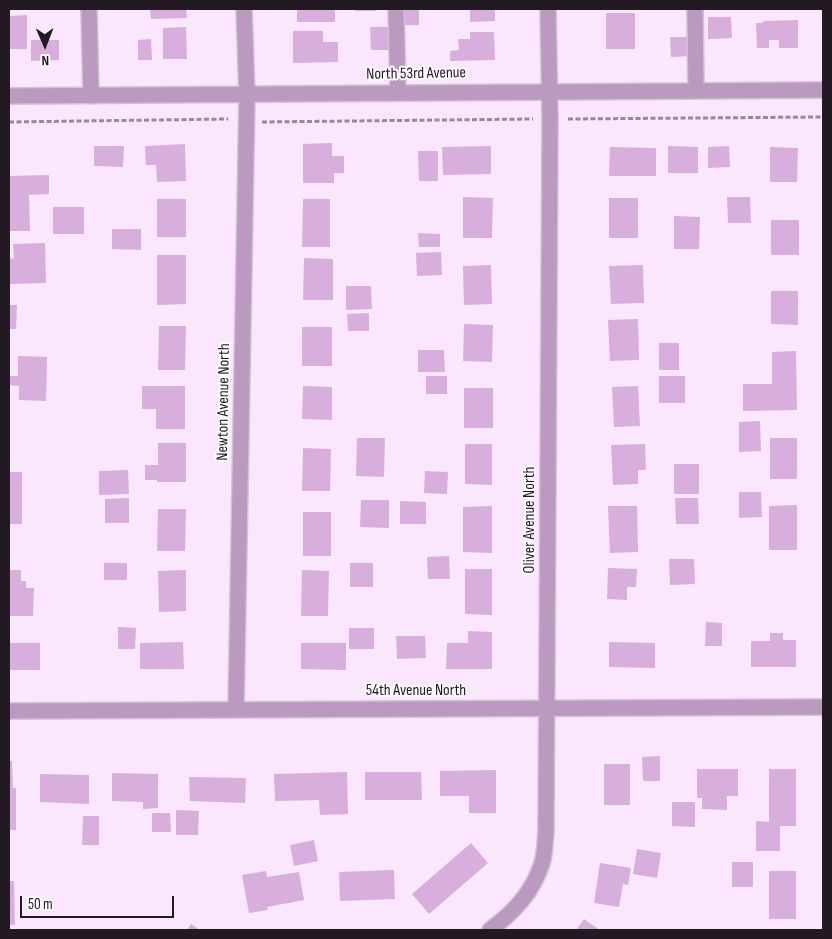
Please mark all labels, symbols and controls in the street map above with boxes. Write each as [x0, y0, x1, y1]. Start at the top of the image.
north arrow [20, 20, 70, 70]
text: N [41, 52, 49, 69]
street label: North 53rd Avenue [366, 64, 466, 84]
street label: Newton Avenue North [213, 343, 235, 461]
street label: Oliver Avenue North [520, 467, 540, 573]
street label: 54th Avenue North [366, 681, 466, 701]
scale bar [22, 886, 176, 918]
text: 50 m [28, 895, 53, 914]

